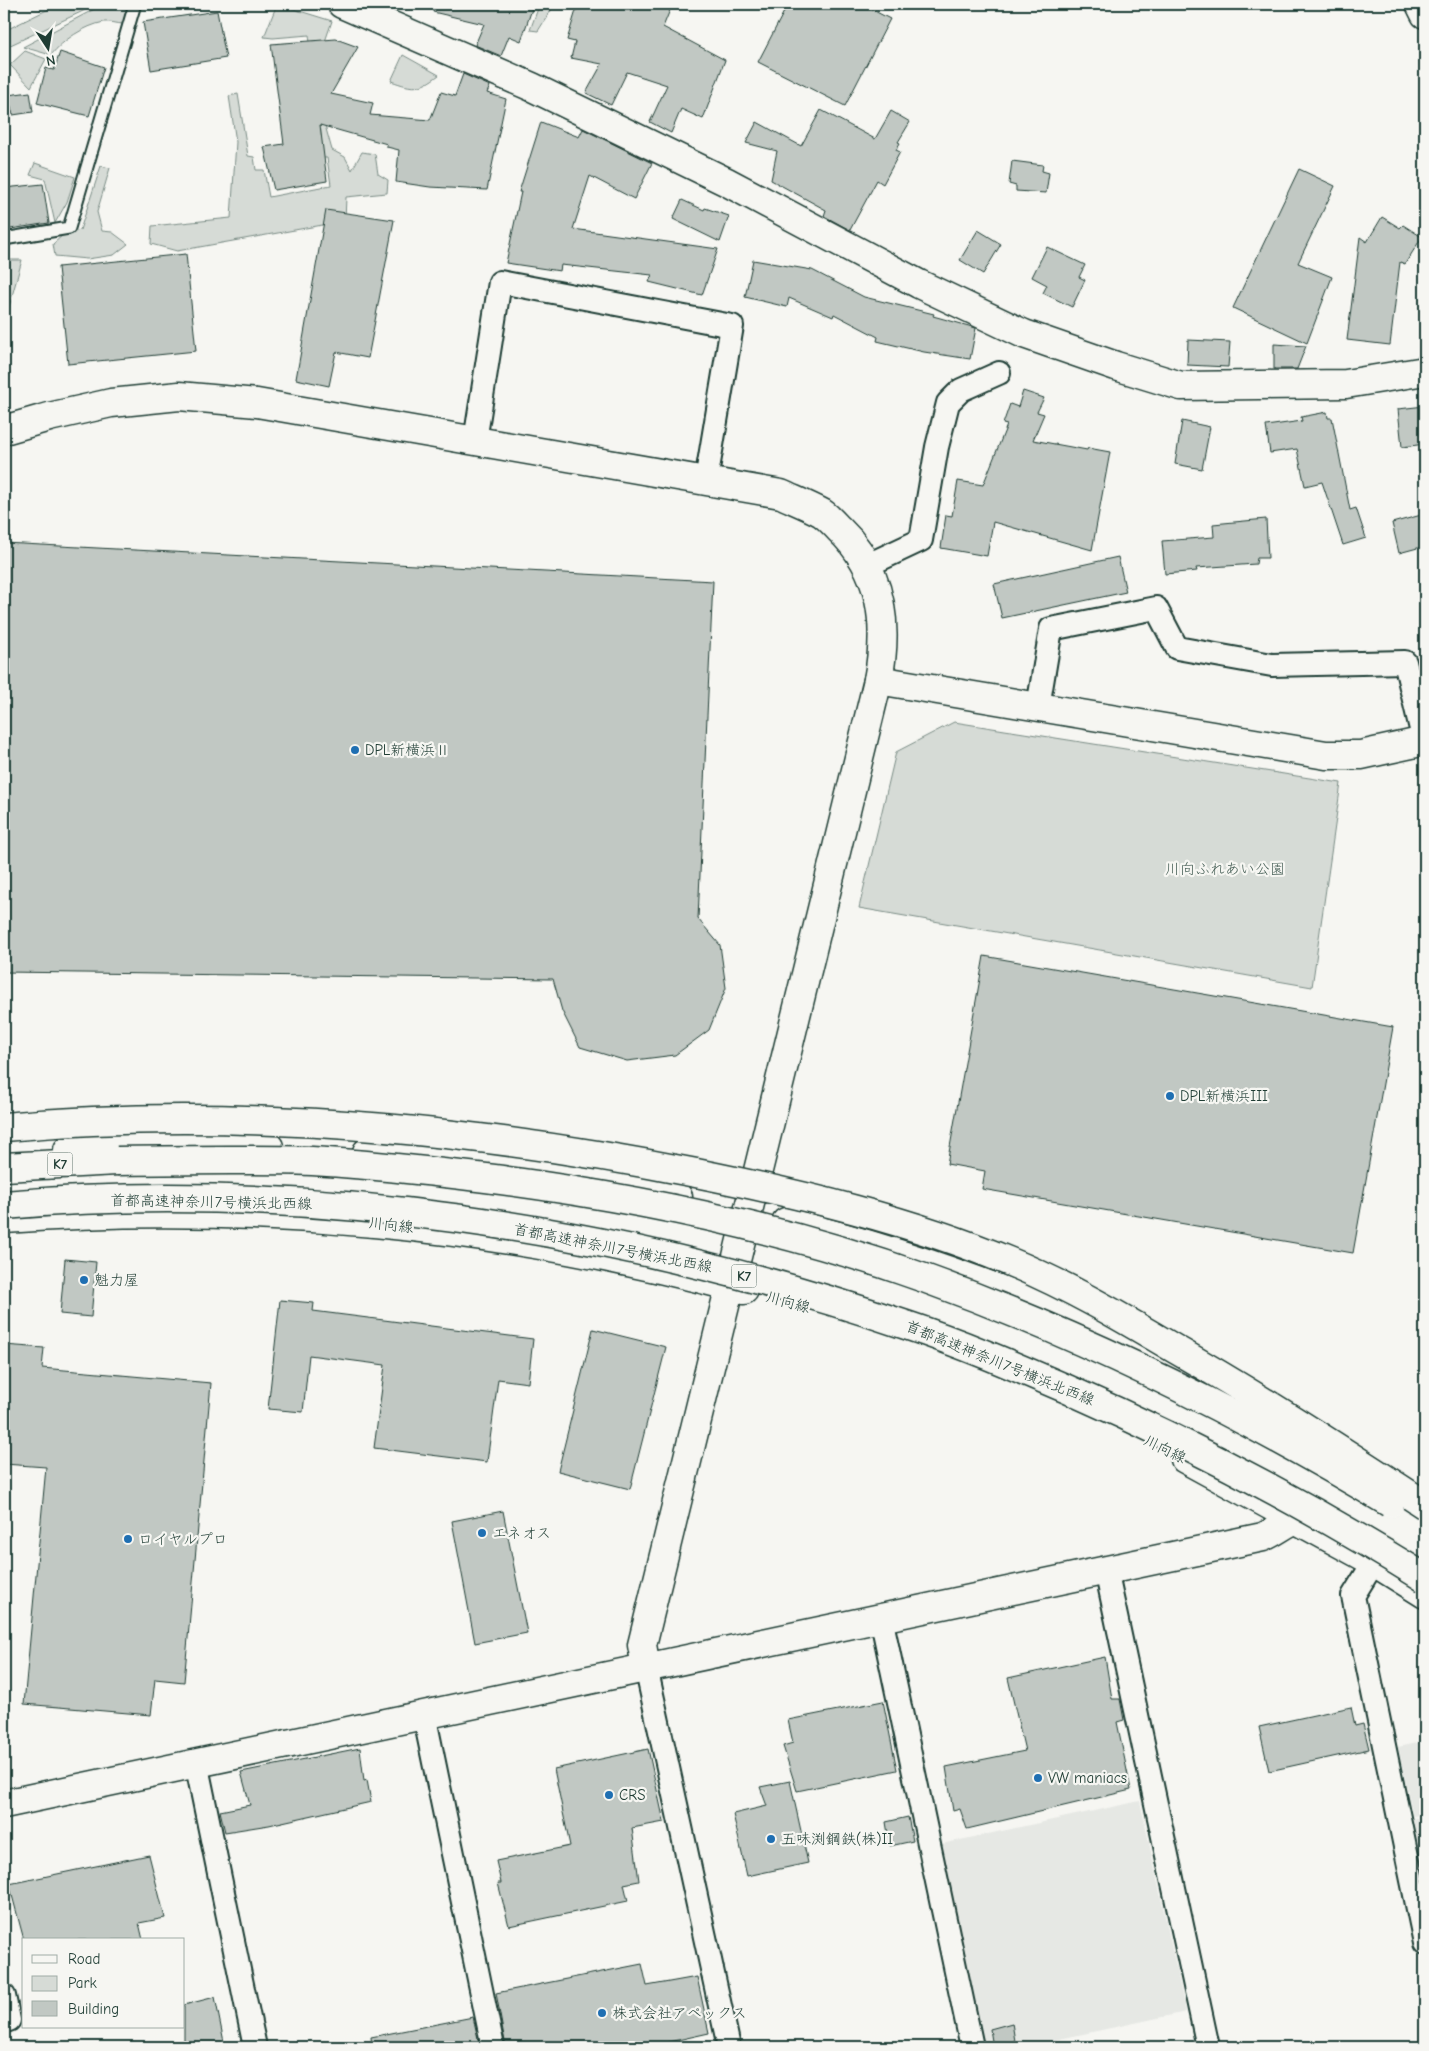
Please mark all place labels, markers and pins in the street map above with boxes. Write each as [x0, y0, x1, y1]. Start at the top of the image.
place label: DPL新横浜Ⅱ [365, 741, 450, 759]
marker: DPL新横浜Ⅱ [349, 744, 361, 756]
place label: DPL新横浜III [1180, 1087, 1268, 1105]
marker: DPL新横浜III [1164, 1090, 1176, 1102]
place label: 魁力屋 [94, 1271, 139, 1289]
marker: 魁力屋 [78, 1274, 90, 1286]
place label: エネオス [492, 1524, 551, 1542]
marker: エネオス [476, 1527, 488, 1539]
place label: ロイヤルプロ [138, 1530, 228, 1548]
marker: ロイヤルプロ [122, 1533, 134, 1545]
place label: VW maniacs [1048, 1769, 1127, 1787]
marker: VW maniacs [1032, 1772, 1044, 1784]
place label: CRS [619, 1786, 645, 1804]
marker: CRS [603, 1789, 615, 1801]
place label: 五味渕鋼鉄(株)II [781, 1830, 893, 1848]
marker: 五味渕鋼鉄(株)II [765, 1833, 777, 1845]
place label: 株式会社アペックス [612, 2004, 747, 2022]
marker: 株式会社アペックス [596, 2007, 608, 2019]

